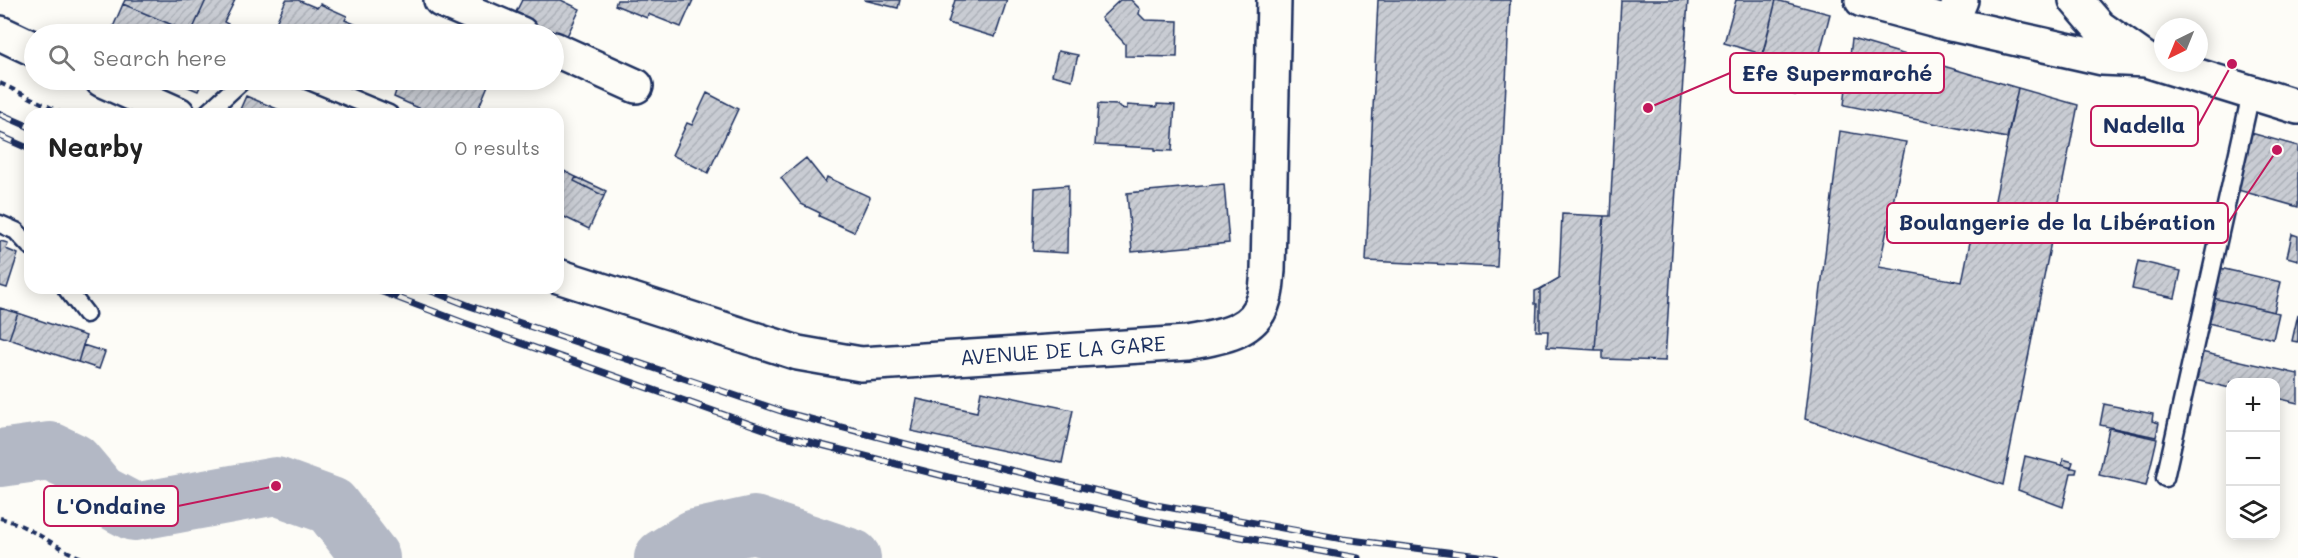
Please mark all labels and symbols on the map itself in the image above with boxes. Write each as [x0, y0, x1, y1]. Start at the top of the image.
north arrow [2154, 18, 2208, 72]
callout: Efe Supermarché [1730, 53, 1944, 93]
text: Efe Supermarché [1742, 58, 1932, 87]
callout: Nadella [2091, 106, 2198, 146]
text: Nadella [2103, 110, 2185, 139]
callout: Boulangerie de la Libération [1887, 203, 2228, 243]
text: Boulangerie de la Libération [1899, 207, 2215, 236]
street label: AVENUE DE LA GARE [959, 329, 1167, 370]
callout: L'Ondaine [44, 486, 178, 526]
text: L'Ondaine [56, 491, 166, 520]

